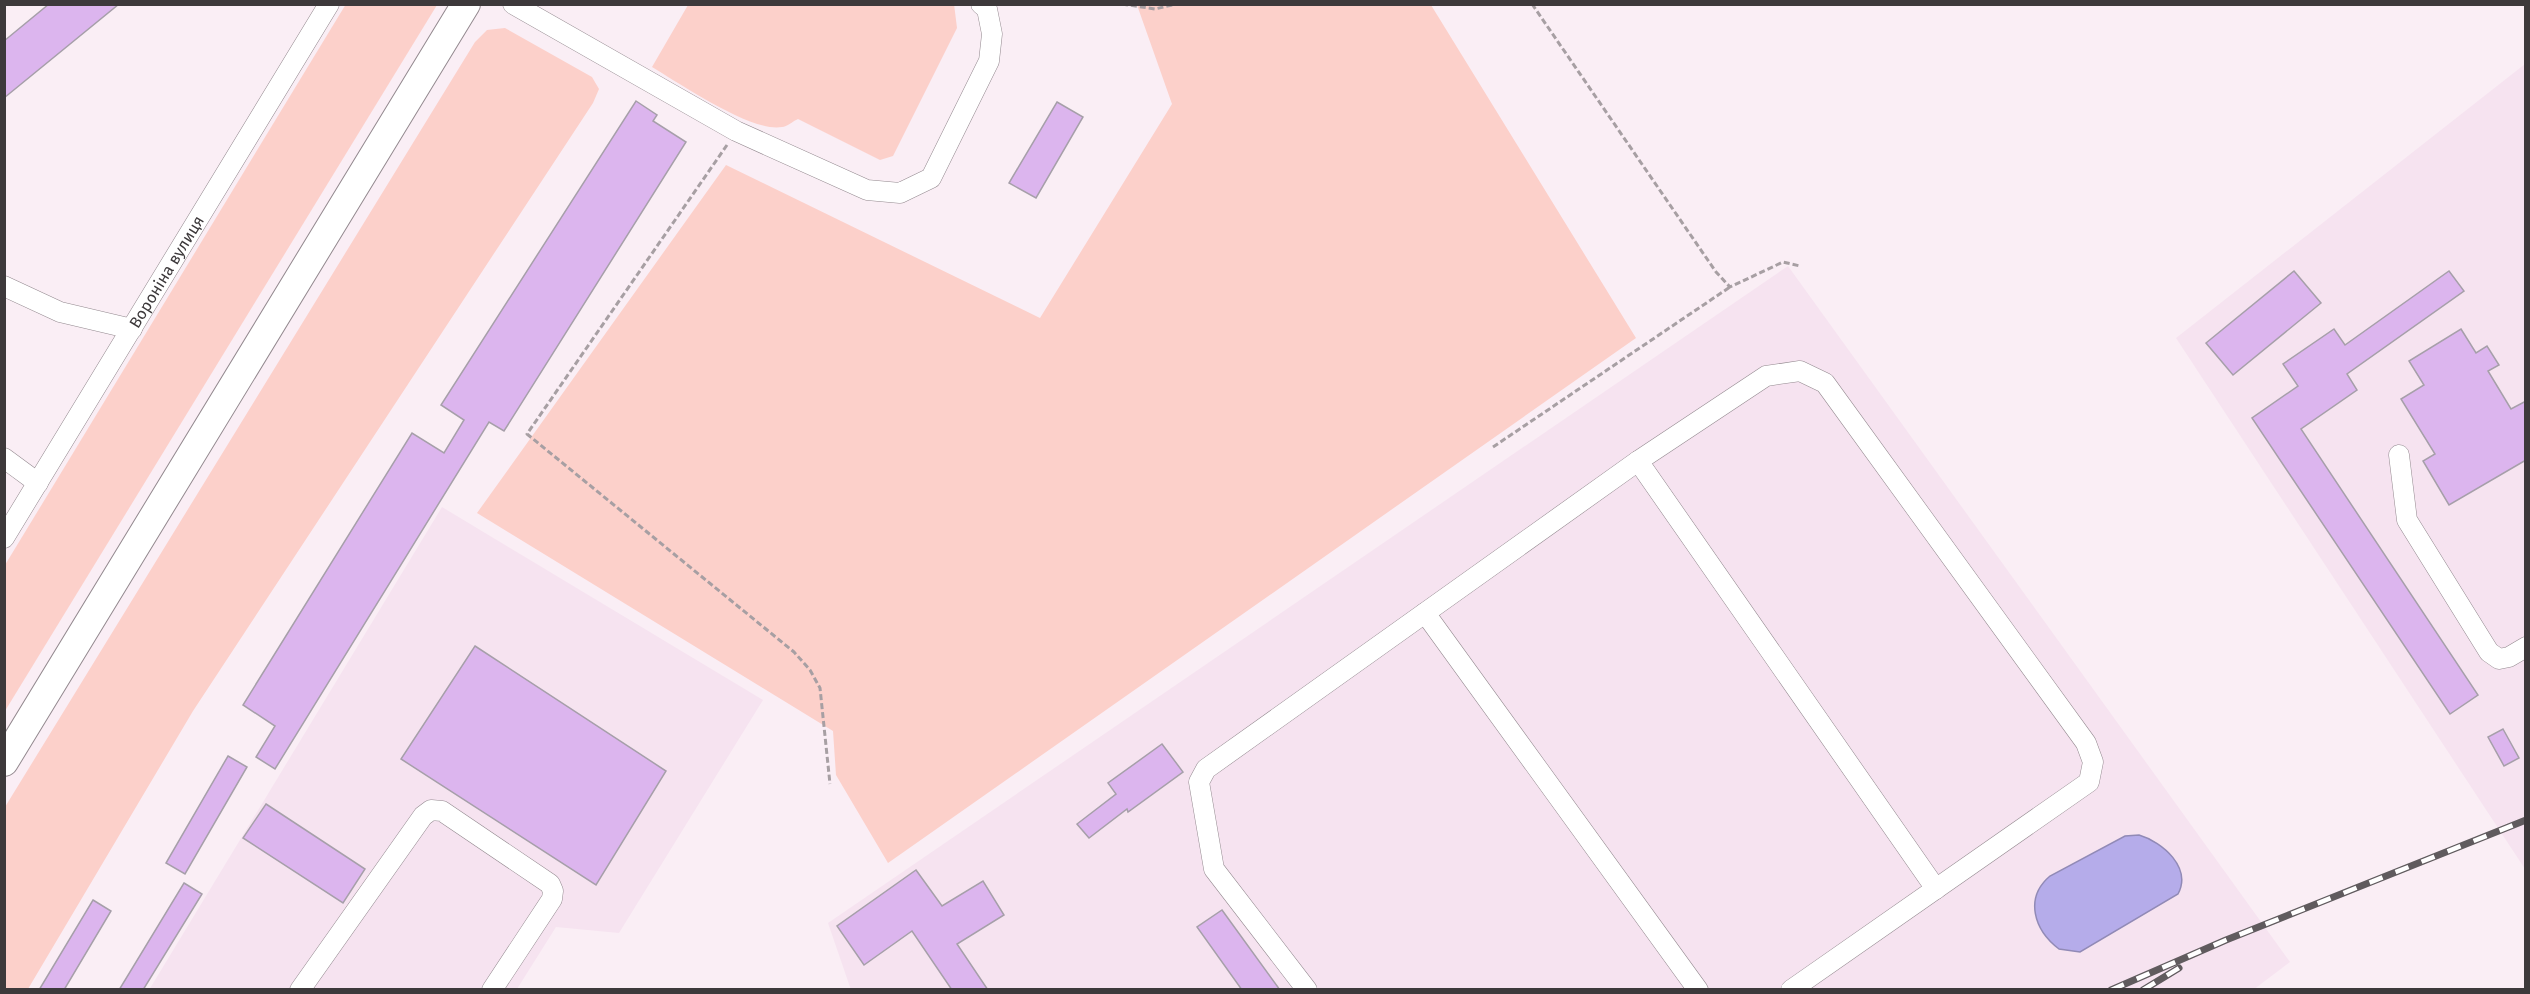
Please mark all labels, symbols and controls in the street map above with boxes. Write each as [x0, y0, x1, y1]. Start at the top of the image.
street label: Вороніна вулиця [125, 212, 208, 331]

